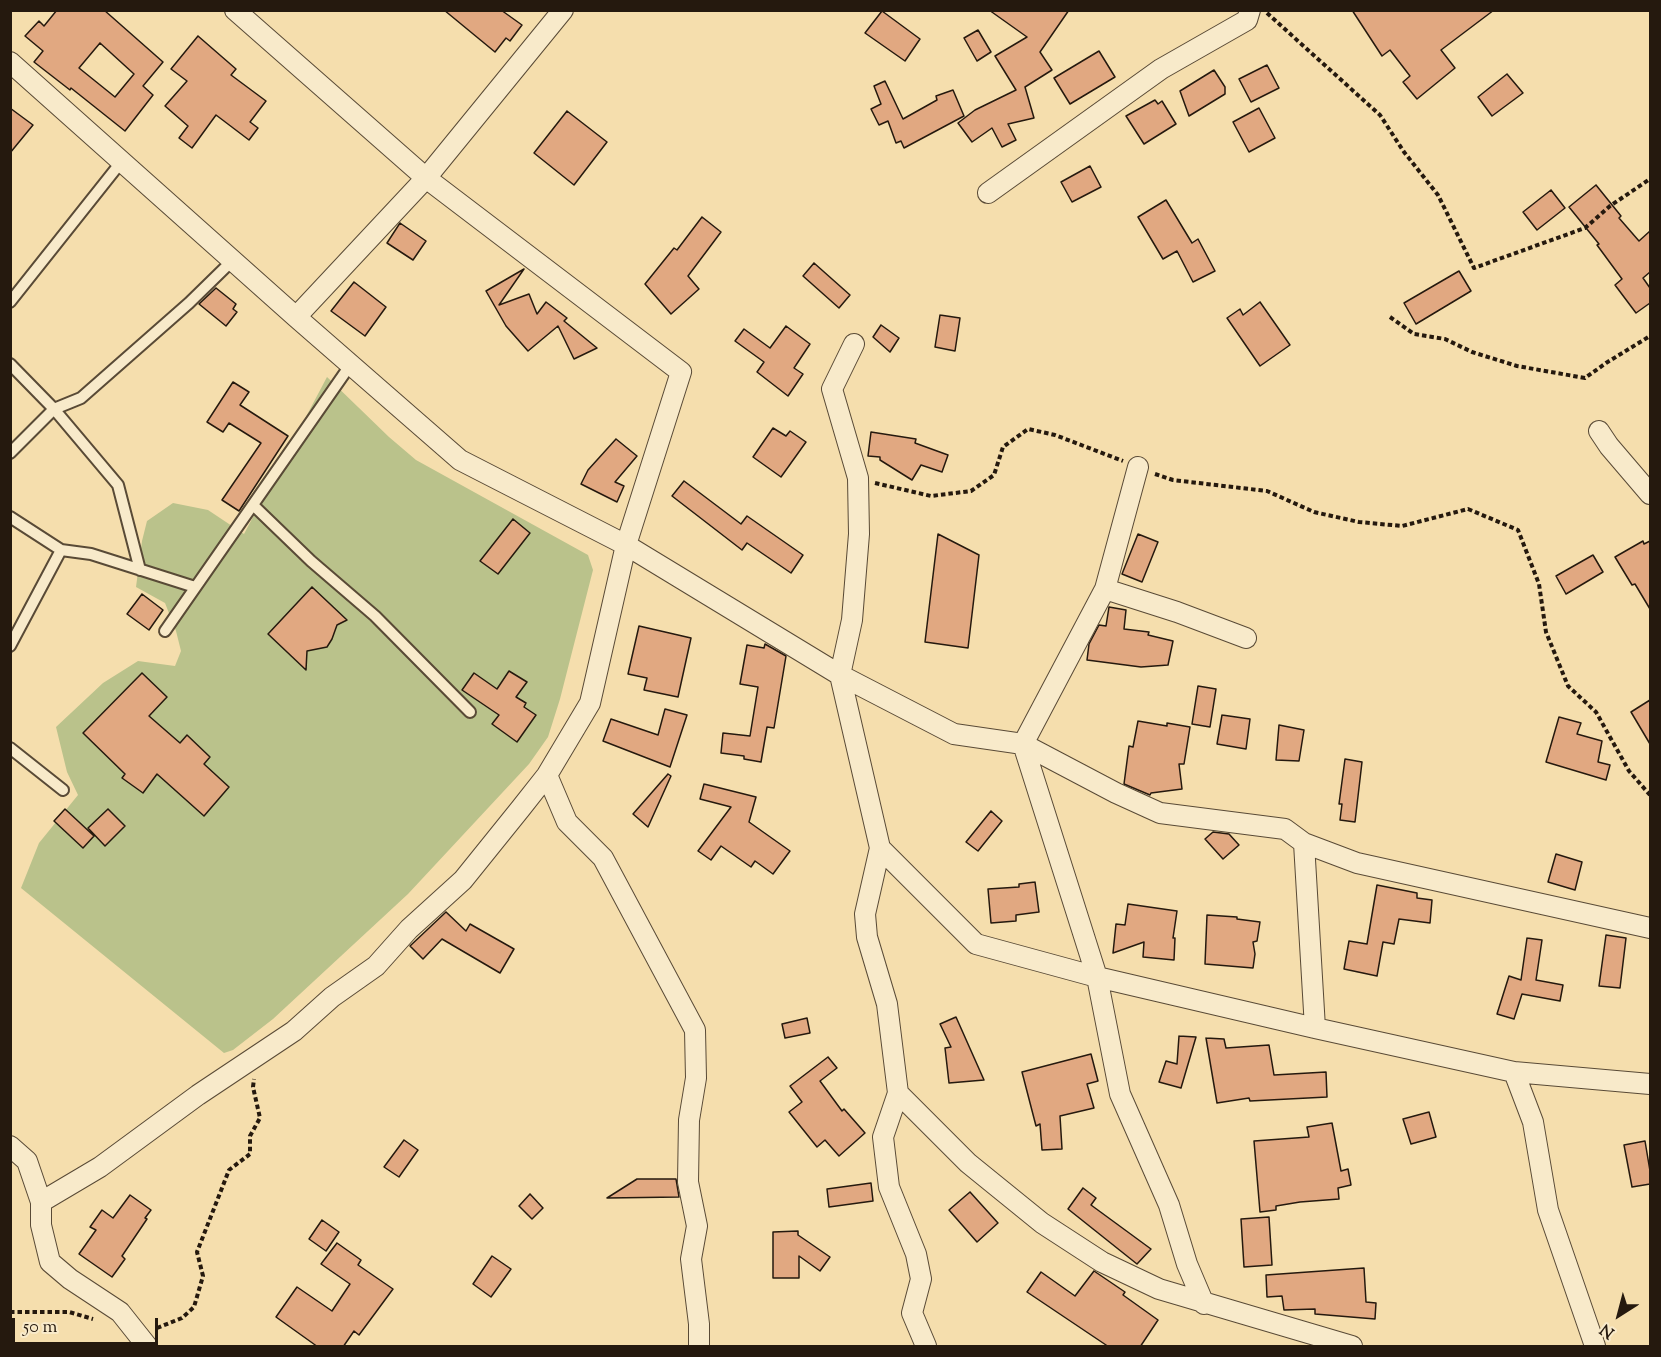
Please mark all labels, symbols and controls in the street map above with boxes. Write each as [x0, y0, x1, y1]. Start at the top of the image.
north arrow [1589, 1285, 1649, 1345]
scale bar [15, 1306, 160, 1344]
text: 50 m [23, 1315, 57, 1341]
text: N [1596, 1317, 1620, 1343]

